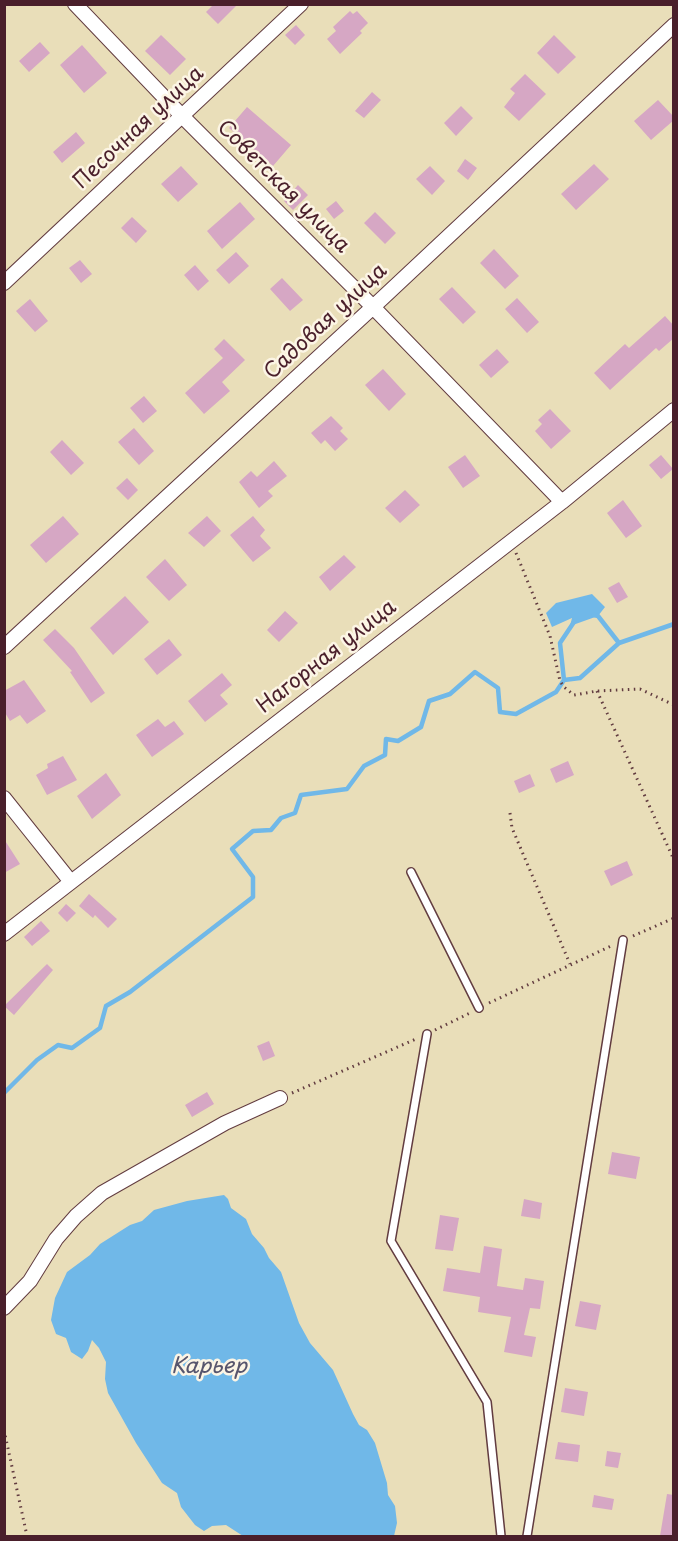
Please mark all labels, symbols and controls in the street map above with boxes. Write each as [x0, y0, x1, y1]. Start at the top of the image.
street label: Песочная улица [69, 61, 209, 195]
street label: Советская улица [211, 115, 355, 259]
street label: Садовая улица [259, 259, 393, 385]
street label: Нагорная улица [253, 595, 401, 719]
water label: Карьер [171, 1354, 247, 1380]

